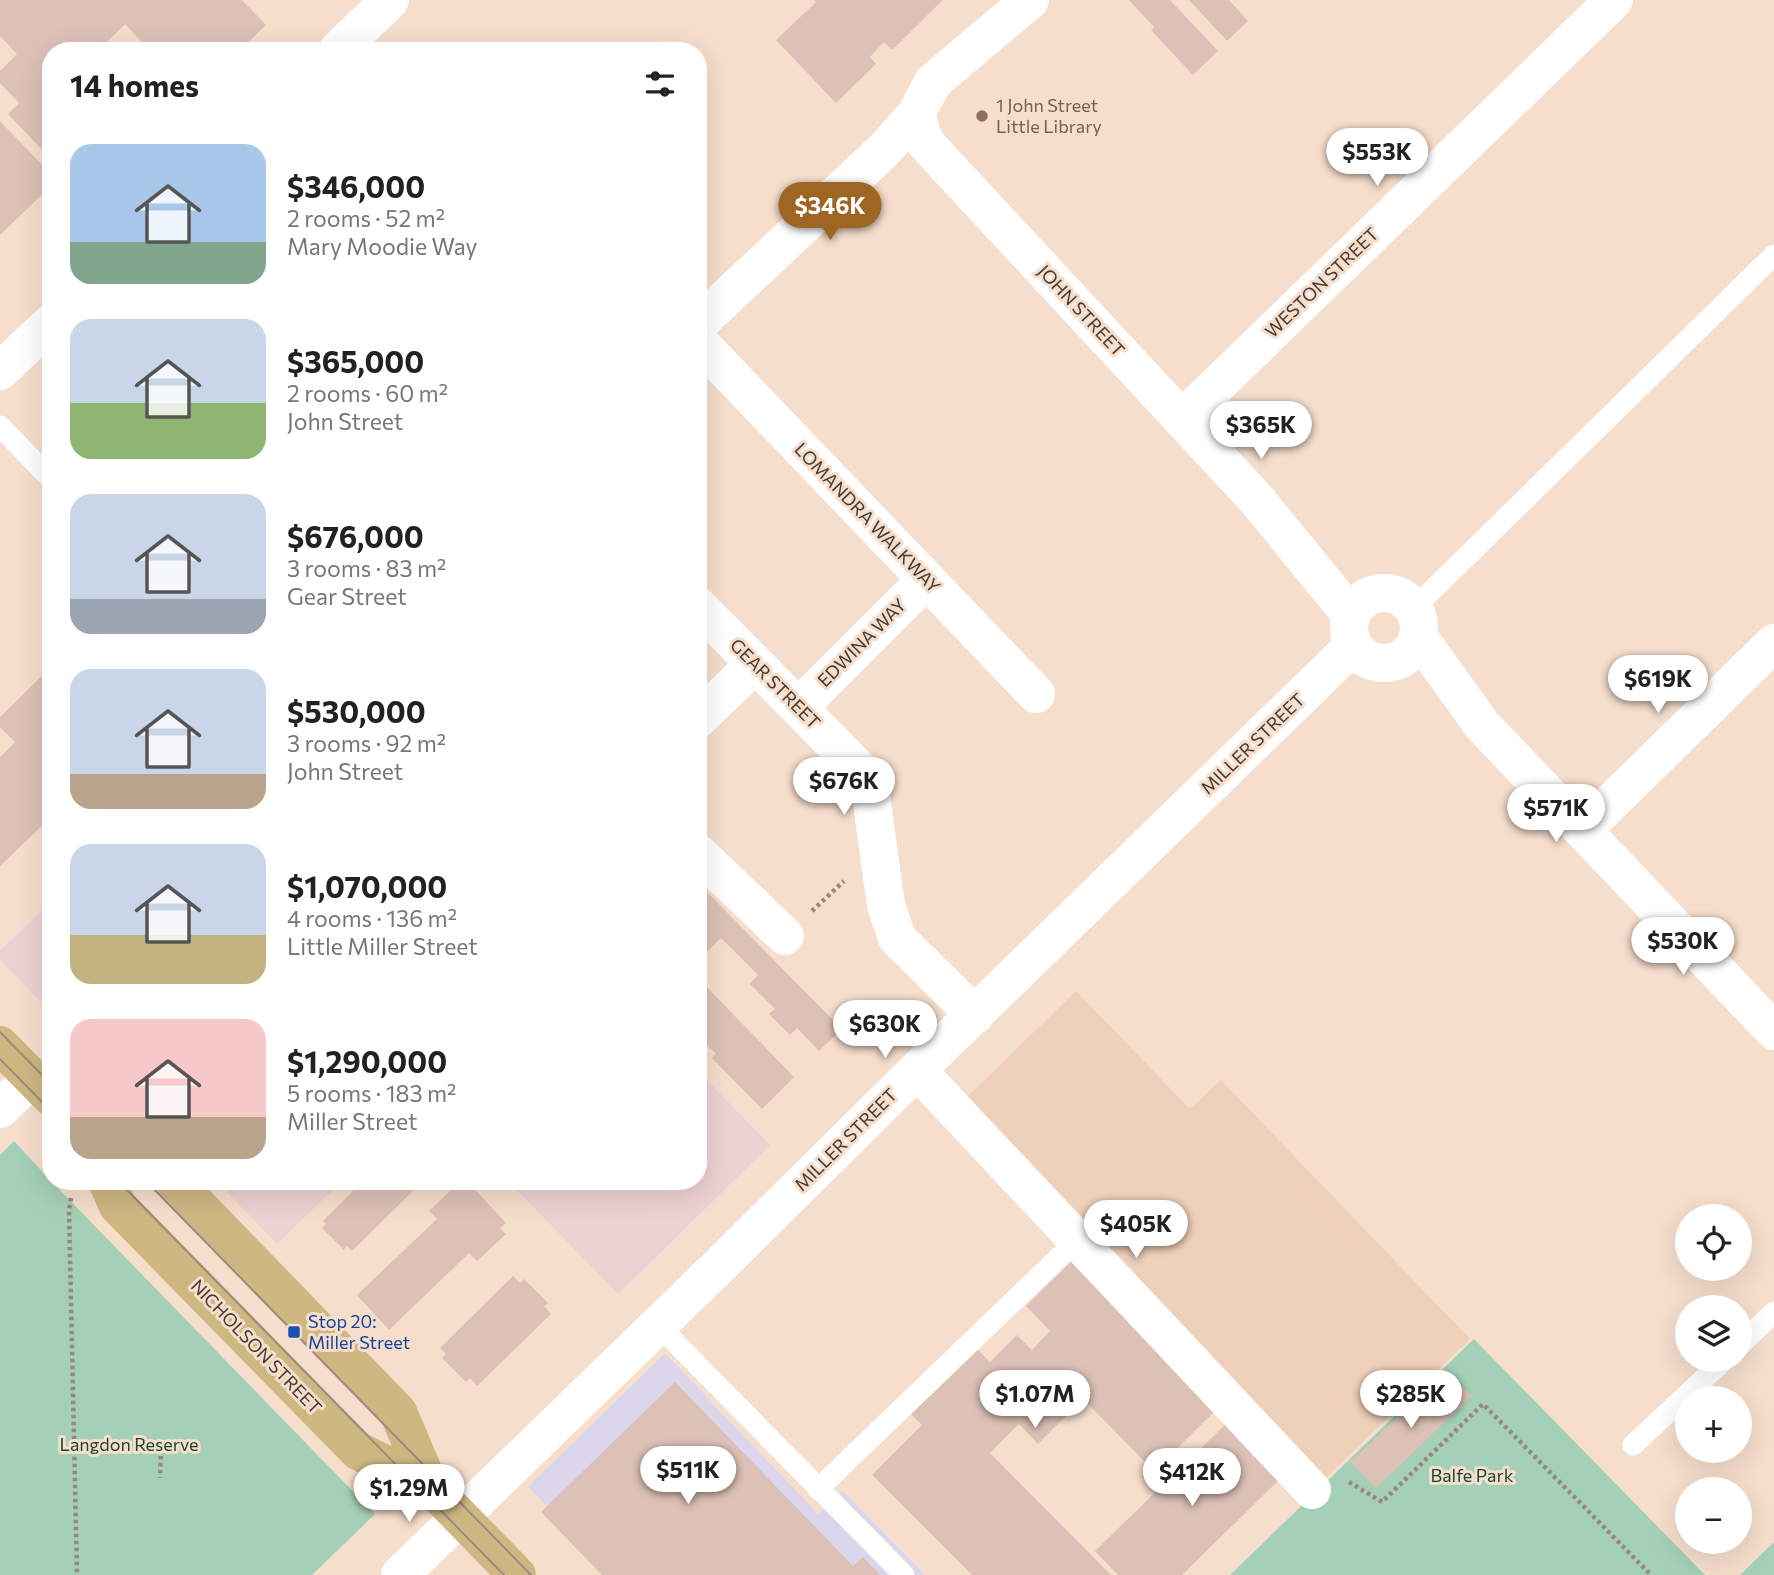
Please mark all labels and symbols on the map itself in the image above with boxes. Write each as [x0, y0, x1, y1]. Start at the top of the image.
place label: 1 John Street Little Library [996, 94, 1102, 137]
marker: 1 John Street Little Library [974, 108, 990, 124]
pin: $553K [1328, 128, 1426, 188]
pin: $346K [781, 182, 879, 242]
street label: WESTON STREET [1260, 223, 1383, 342]
street label: JOHN STREET [1034, 260, 1130, 361]
pin: $365K [1212, 402, 1310, 461]
street label: LOMANDRA WALKWAY [790, 438, 945, 597]
street label: EDWINA WAY [812, 593, 910, 691]
street label: GEAR STREET [726, 634, 825, 733]
pin: $619K [1609, 656, 1707, 715]
street label: MILLER STREET [1196, 688, 1309, 798]
pin: $676K [795, 758, 893, 817]
pin: $571K [1507, 784, 1605, 844]
pin: $530K [1634, 918, 1732, 977]
pin: $630K [836, 1000, 934, 1060]
street label: MILLER STREET [789, 1083, 901, 1195]
pin: $405K [1087, 1200, 1185, 1260]
street label: NICHOLSON STREET [187, 1274, 327, 1418]
place label: Stop 20: Miller Street [308, 1310, 410, 1353]
marker: Stop 20: Miller Street [286, 1324, 302, 1340]
pin: $1.07M [978, 1370, 1092, 1430]
pin: $285K [1362, 1370, 1460, 1430]
park label: Langdon Reserve [60, 1433, 198, 1455]
pin: $511K [639, 1446, 737, 1506]
pin: $412K [1143, 1448, 1241, 1508]
pin: $1.29M [352, 1464, 466, 1524]
park label: Balfe Park [1431, 1464, 1514, 1486]

